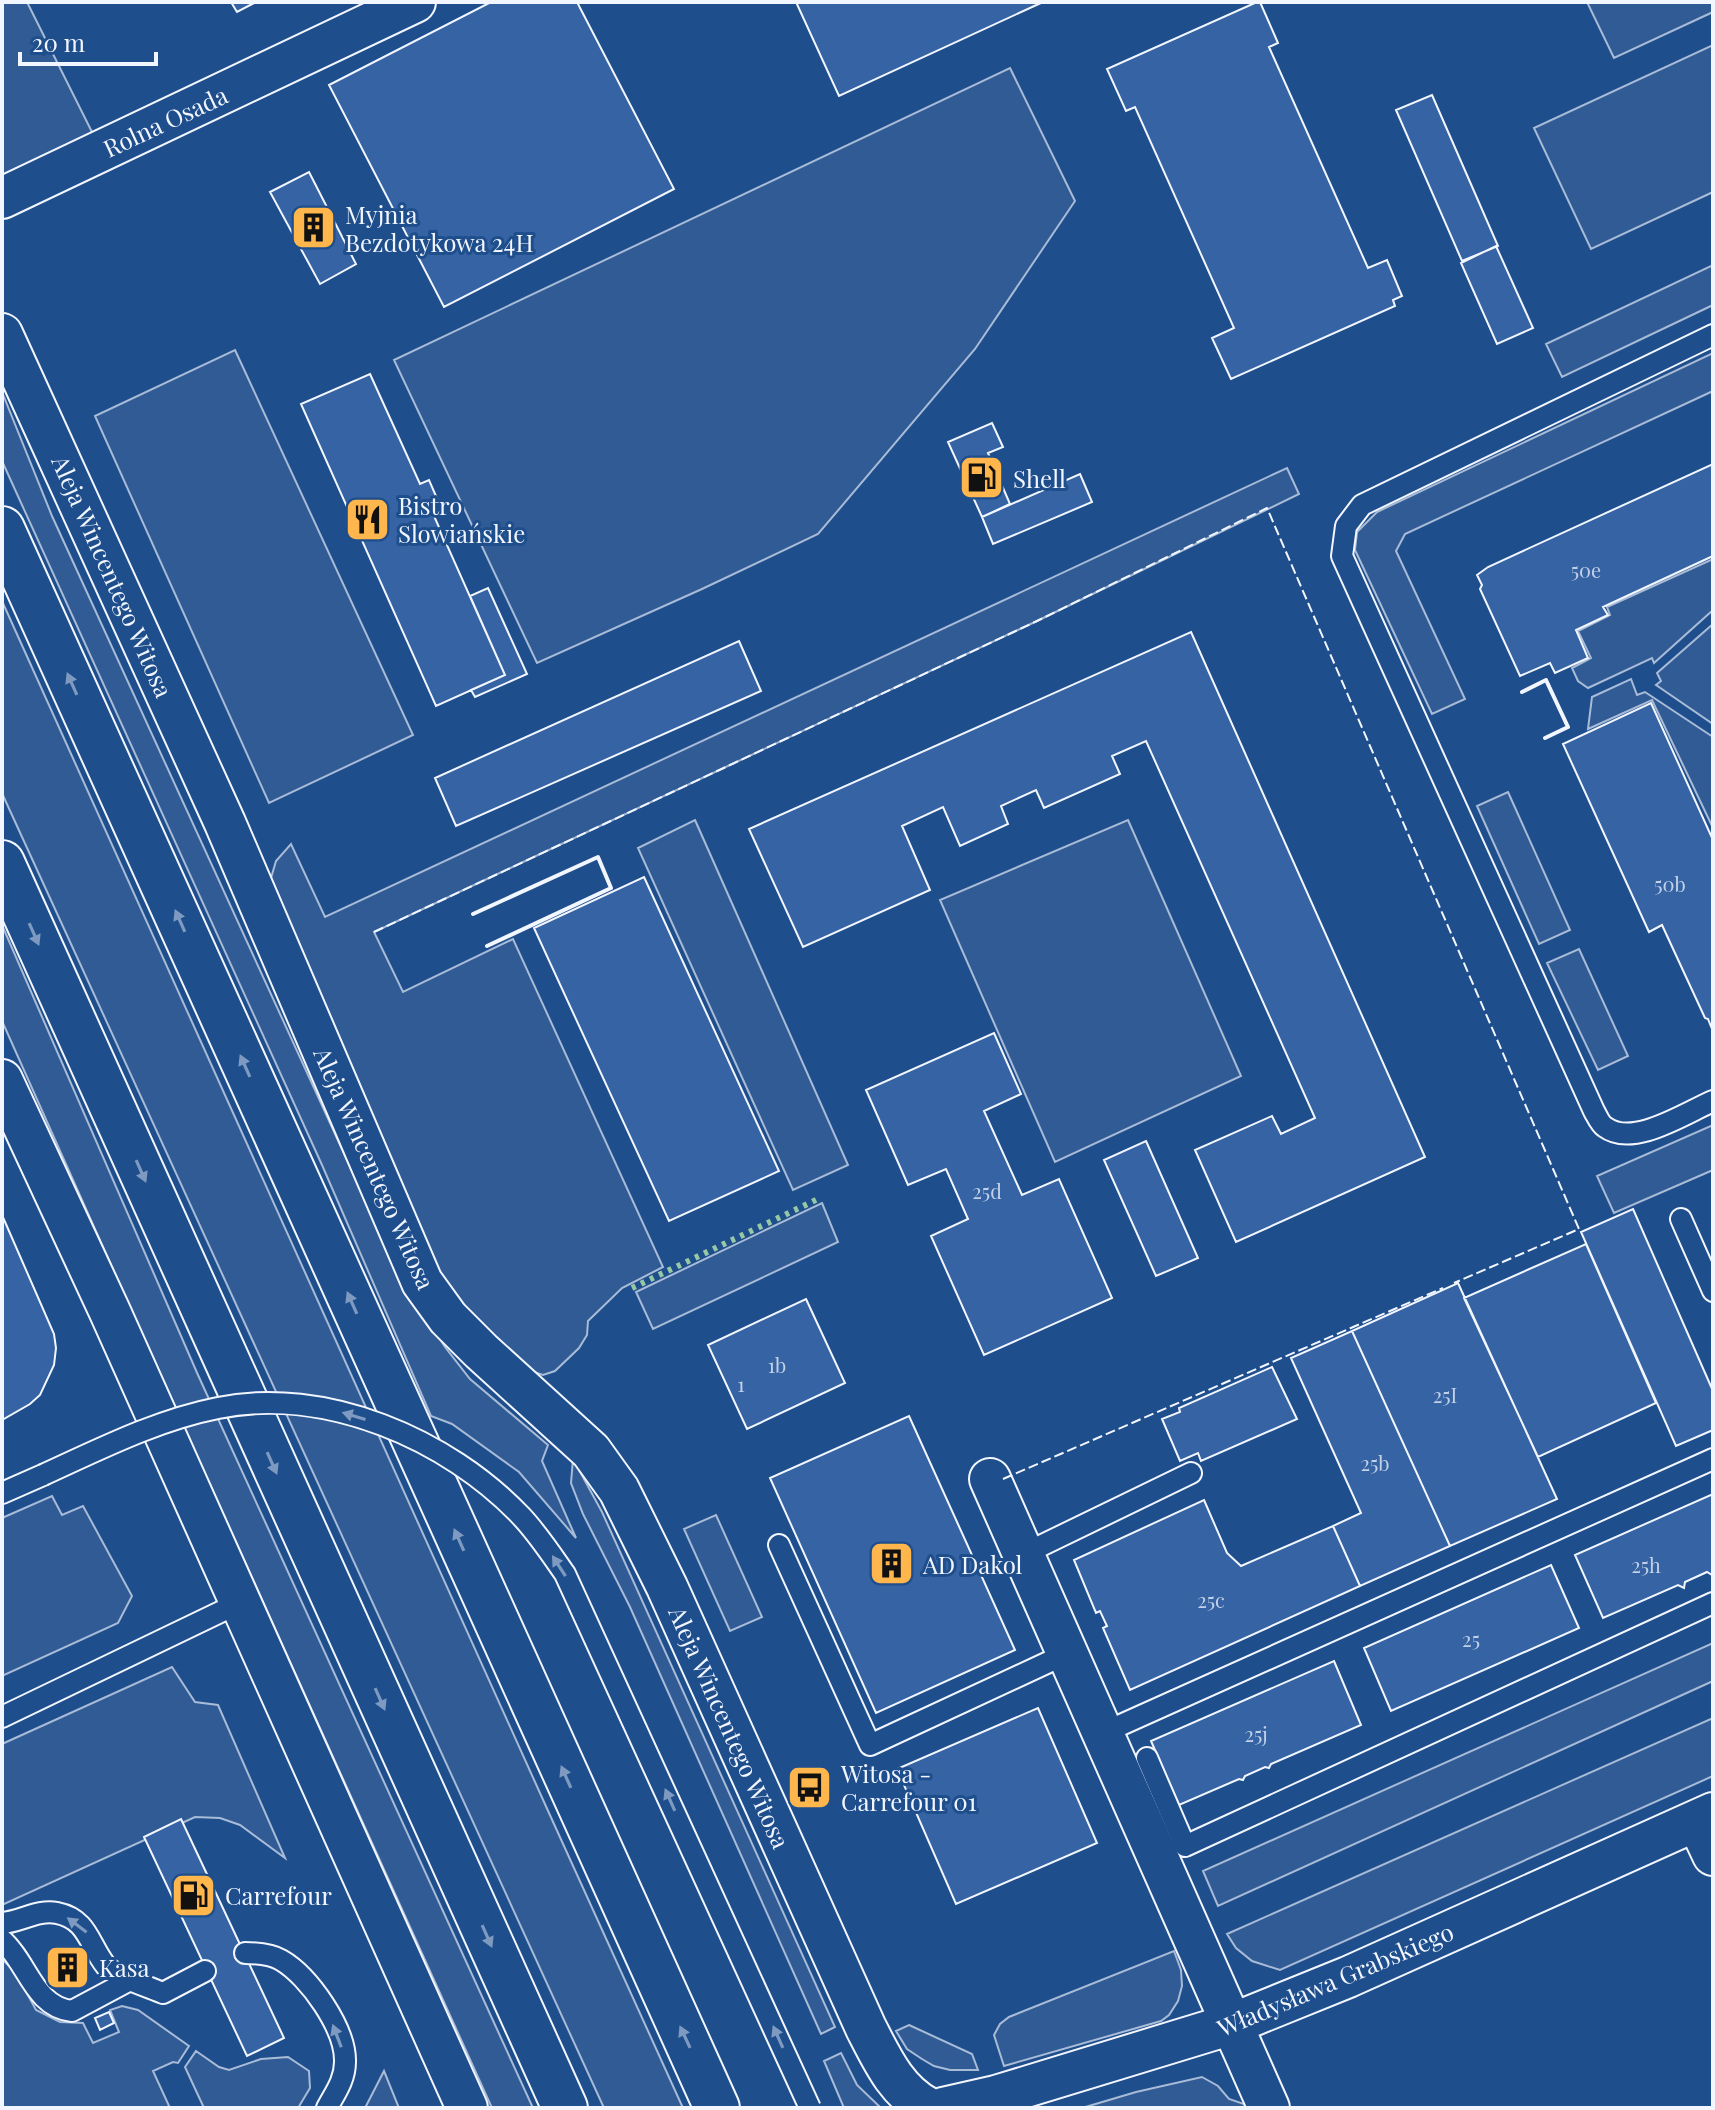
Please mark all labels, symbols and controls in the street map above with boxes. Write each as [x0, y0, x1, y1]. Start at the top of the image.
scale bar [20, 16, 156, 66]
text: 20 m [32, 26, 85, 58]
street label: Rolna Osada [98, 78, 232, 164]
place label: Myjnia Bezdotykowa 24H [345, 198, 534, 258]
building icon: Myjnia Bezdotykowa 24H [290, 204, 338, 252]
street label: Aleja Wincentego Witosa [45, 449, 181, 702]
fuel station icon: Shell [958, 454, 1006, 502]
place label: Shell [1013, 462, 1066, 494]
place label: Bistro Slowiańskie [398, 489, 525, 549]
restaurant icon: Bistro Slowiańskie [343, 495, 391, 543]
house number: 50e [1571, 556, 1601, 583]
one-way arrow [65, 672, 79, 696]
house number: 50b [1654, 870, 1686, 897]
one-way arrow [173, 909, 186, 933]
one-way arrow [27, 922, 41, 945]
street label: Aleja Wincentego Witosa [307, 1041, 443, 1294]
one-way arrow [239, 1055, 252, 1078]
one-way arrow [134, 1159, 147, 1183]
house number: 25d [972, 1177, 1002, 1204]
one-way arrow [346, 1292, 359, 1315]
house number: 1b [768, 1351, 786, 1378]
house number: 1 [737, 1370, 745, 1397]
house number: 25I [1433, 1381, 1457, 1408]
one-way arrow [341, 1409, 365, 1422]
house number: 25b [1360, 1449, 1390, 1476]
one-way arrow [265, 1451, 279, 1474]
one-way arrow [452, 1529, 466, 1552]
building icon: AD Dakol [868, 1540, 916, 1588]
place label: AD Dakol [922, 1548, 1023, 1580]
house number: 25h [1631, 1551, 1661, 1578]
one-way arrow [551, 1555, 566, 1576]
house number: 25c [1197, 1586, 1225, 1613]
street label: Aleja Wincentego Witosa [662, 1600, 798, 1853]
house number: 25 [1462, 1625, 1480, 1652]
one-way arrow [373, 1688, 386, 1711]
house number: 25j [1244, 1720, 1268, 1747]
place label: Witosa - Carrefour 01 [840, 1757, 977, 1817]
bus stop icon: Witosa - Carrefour 01 [786, 1763, 834, 1811]
one-way arrow [559, 1766, 573, 1789]
one-way arrow [663, 1789, 677, 1812]
fuel station icon: Carrefour [170, 1871, 218, 1919]
place label: Carrefour [225, 1879, 332, 1911]
street label: Władysława Grabskiego [1211, 1915, 1458, 2044]
one-way arrow [67, 1917, 87, 1933]
one-way arrow [480, 1924, 494, 1948]
building icon: Kasa [44, 1943, 92, 1991]
place label: Kasa [99, 1951, 149, 1983]
one-way arrow [330, 2024, 343, 2048]
one-way arrow [678, 2025, 691, 2049]
one-way arrow [771, 2025, 785, 2049]

